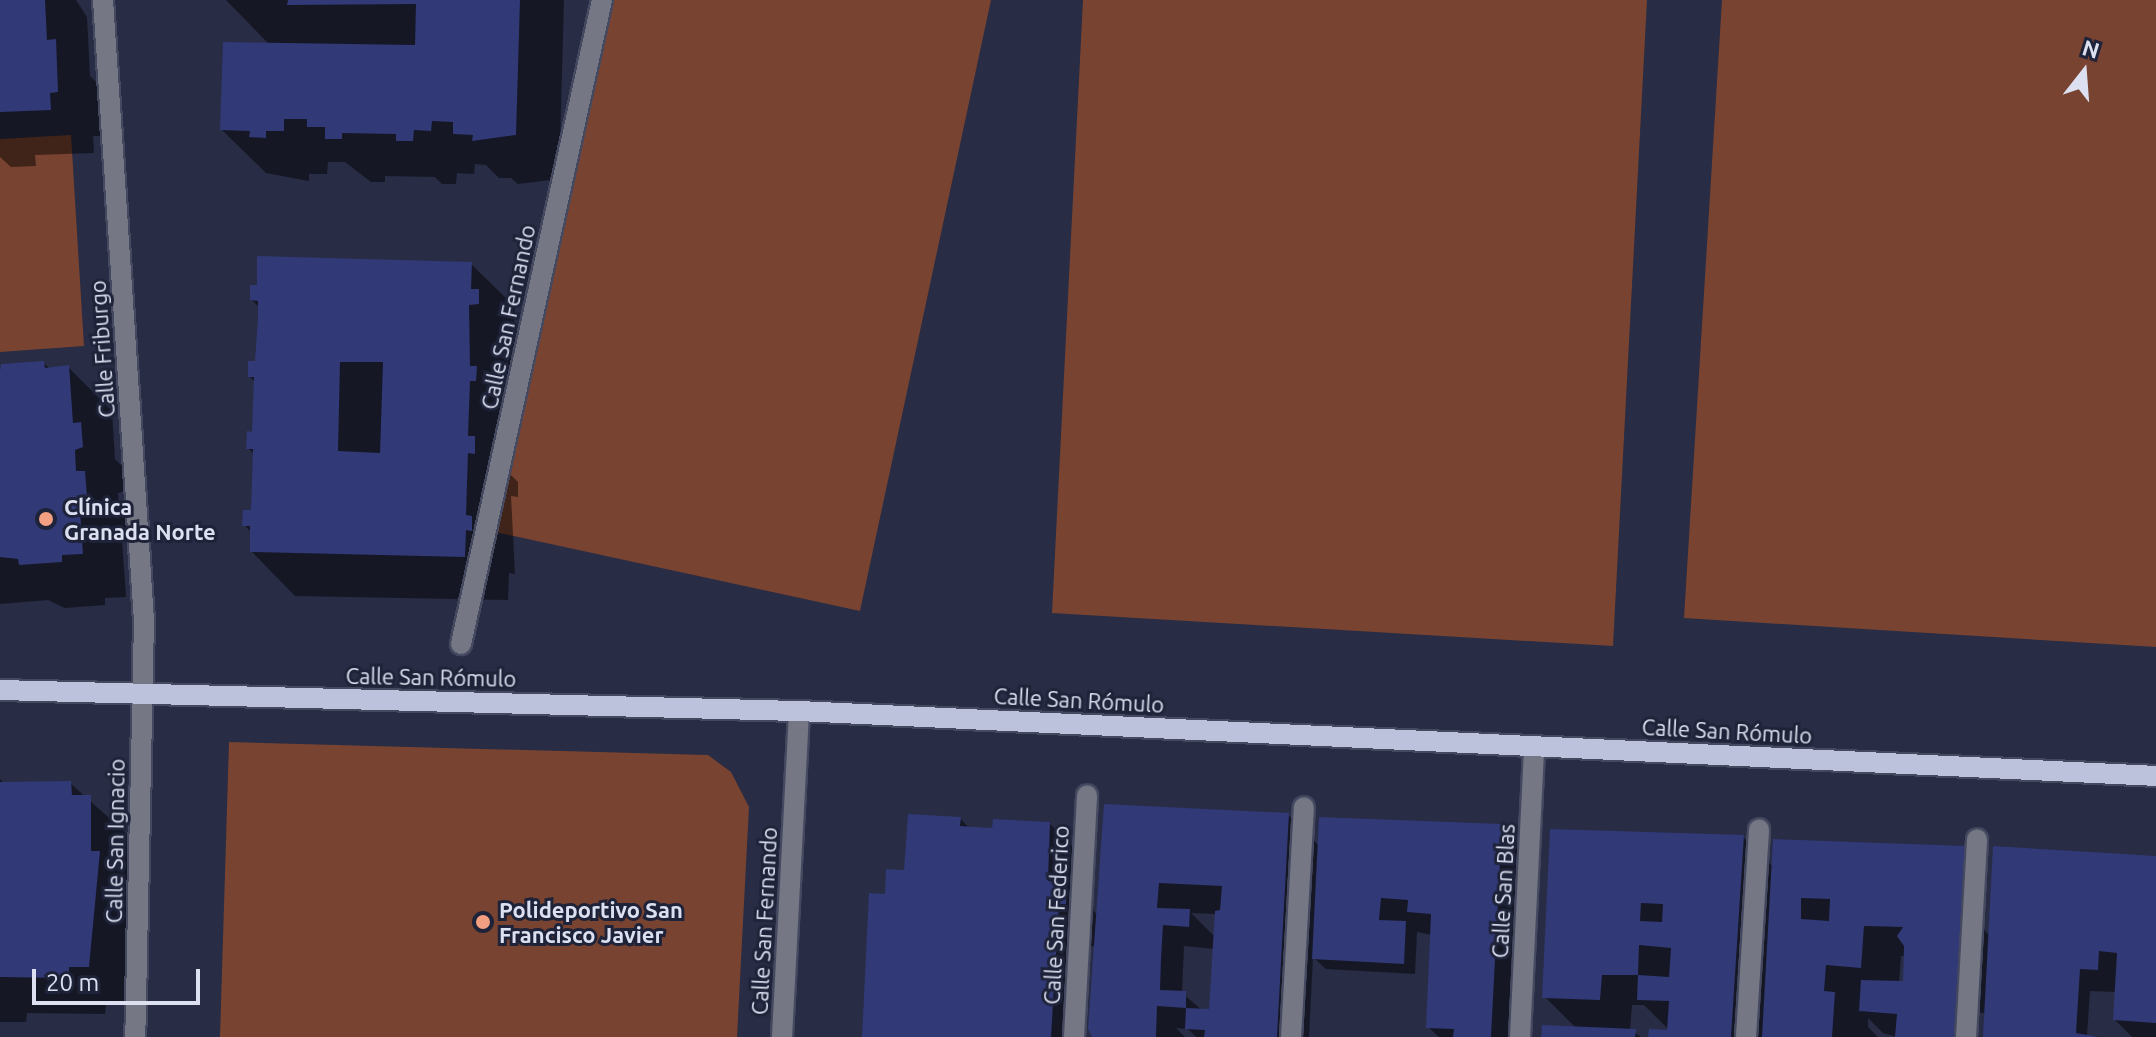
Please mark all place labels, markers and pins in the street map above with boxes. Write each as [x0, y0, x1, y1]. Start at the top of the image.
place label: Clínica Granada Norte [64, 493, 216, 544]
marker: Clínica Granada Norte [35, 508, 57, 530]
place label: Polideportivo San Francisco Javier [499, 896, 683, 948]
marker: Polideportivo San Francisco Javier [474, 913, 492, 931]

